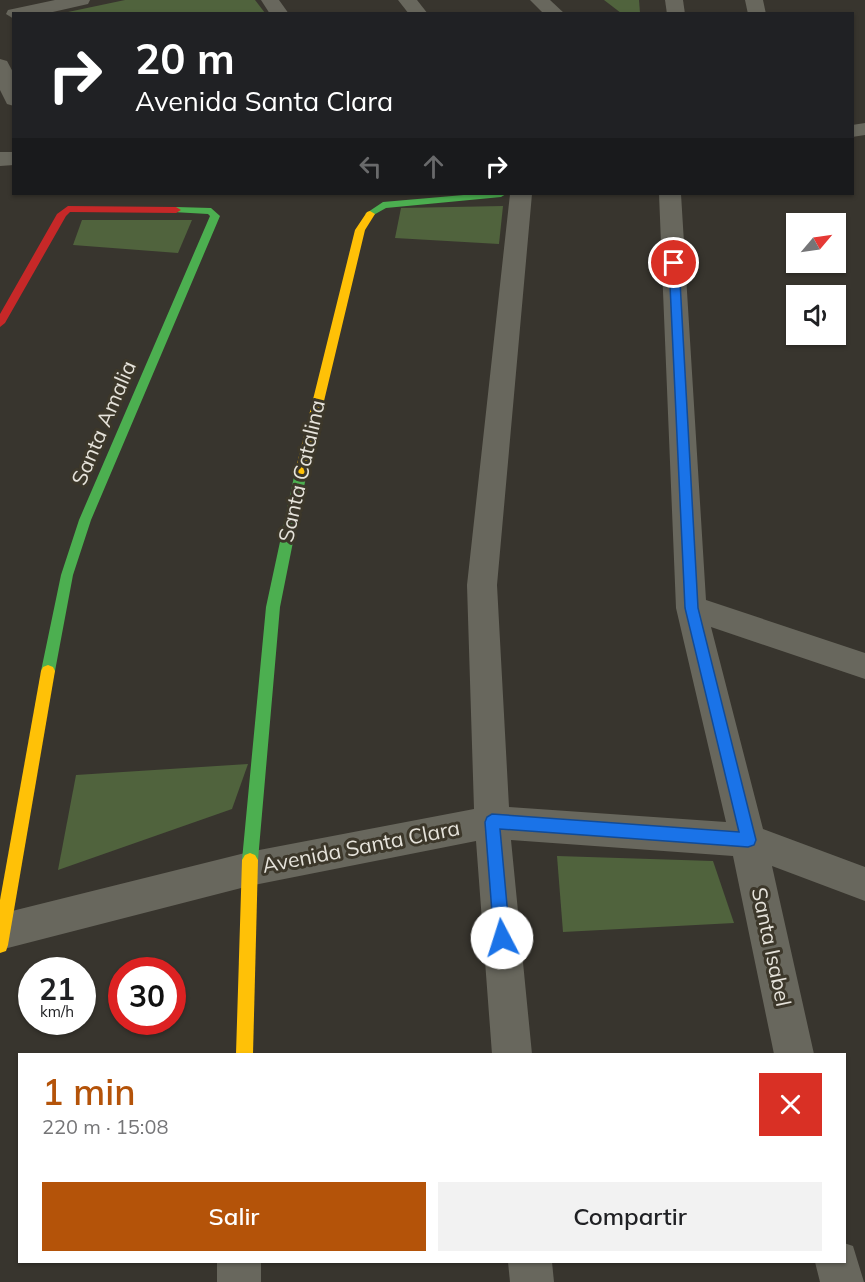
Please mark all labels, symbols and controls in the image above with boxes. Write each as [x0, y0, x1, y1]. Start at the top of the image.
text: 20 m [135, 32, 235, 85]
icon: right [36, 36, 114, 114]
text: Avenida Santa Clara [135, 84, 393, 118]
icon: left [354, 150, 387, 183]
icon: ahead [417, 150, 450, 183]
icon: right [480, 150, 513, 183]
north arrow [786, 213, 846, 273]
map controls [786, 213, 846, 345]
pin [648, 237, 699, 288]
icon: arrive [657, 246, 690, 279]
button: sound [786, 285, 846, 345]
street label: Santa Amalia [65, 357, 141, 489]
street label: Santa Catalina [272, 397, 330, 544]
street label: Avenida Santa Clara [260, 814, 462, 878]
street label: Santa Isabel [747, 885, 797, 1009]
position arrow [470, 906, 534, 970]
speed limit sign: 30 [108, 957, 186, 1035]
text: 21 [39, 970, 75, 1008]
text: km/h [40, 1002, 74, 1021]
text: 1 min [42, 1069, 136, 1114]
button: close [759, 1073, 822, 1136]
text: 220 m · 15:08 [42, 1114, 168, 1139]
button: Salir [42, 1182, 426, 1251]
button: Compartir [438, 1182, 822, 1251]

